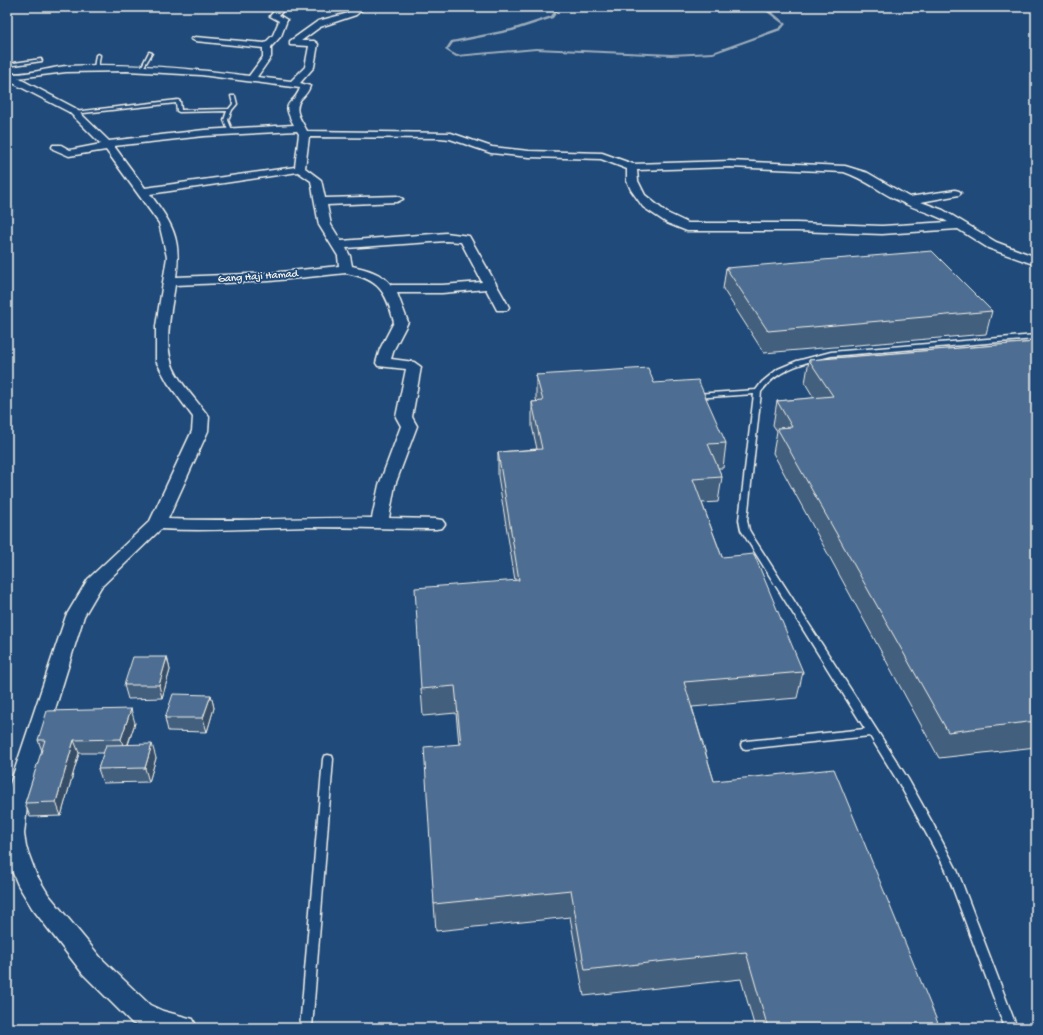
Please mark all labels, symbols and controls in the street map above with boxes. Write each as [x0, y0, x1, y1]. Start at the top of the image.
street label: Gang Haji Hamad [217, 268, 300, 286]

